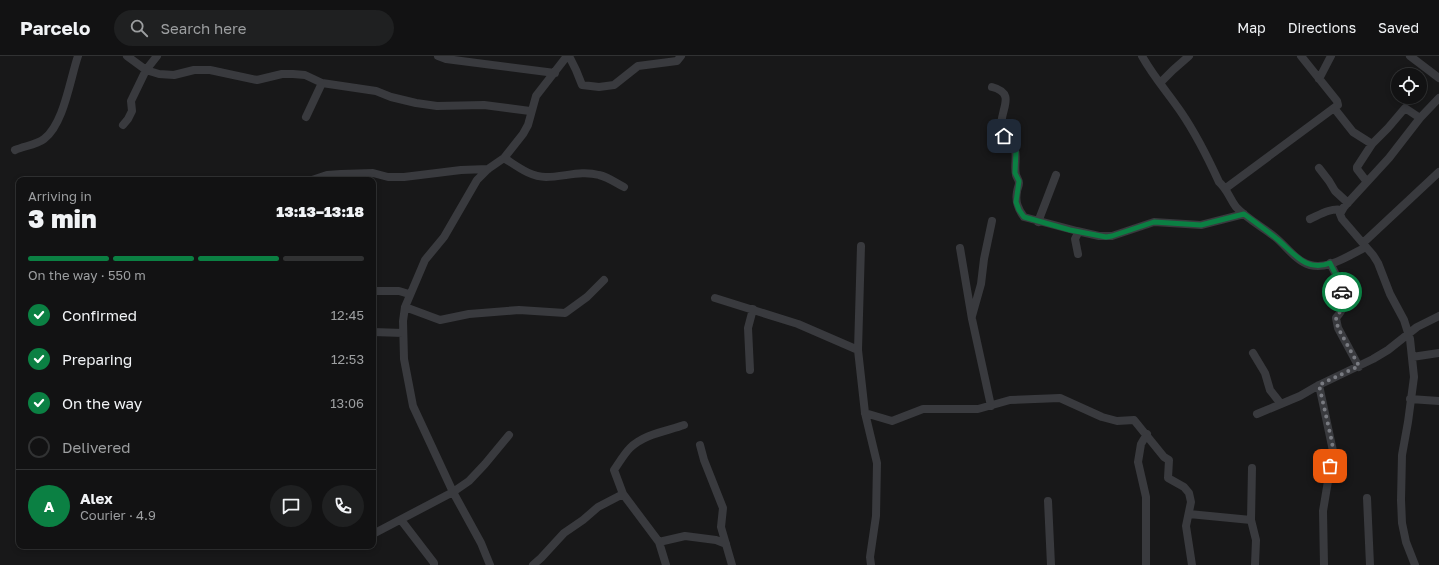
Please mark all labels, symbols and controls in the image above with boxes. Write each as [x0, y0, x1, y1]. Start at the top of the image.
search box [114, 10, 394, 46]
text: Parcelo [20, 16, 90, 39]
icon: search [128, 17, 150, 39]
text: Search here [160, 19, 246, 37]
text: Map [1237, 19, 1266, 36]
text: Directions [1288, 19, 1356, 36]
text: Saved [1378, 19, 1419, 36]
map controls [1391, 68, 1427, 104]
button: locate [1391, 68, 1427, 104]
pin [987, 119, 1021, 153]
icon: home [993, 125, 1015, 147]
text: Arriving in [28, 188, 92, 204]
text: 13:13–13:18 [276, 202, 364, 220]
text: 3 min [28, 203, 97, 234]
text: On the way · 550 m [28, 267, 146, 283]
courier [1322, 272, 1362, 312]
icon: car [1331, 281, 1353, 303]
icon: check [28, 304, 50, 326]
text: Confirmed [62, 306, 137, 324]
text: 12:45 [331, 307, 364, 323]
icon: check [28, 348, 50, 370]
text: Preparing [62, 350, 132, 368]
text: 12:53 [331, 351, 364, 367]
icon: check [28, 392, 50, 414]
text: On the way [62, 394, 142, 412]
text: 13:06 [330, 395, 364, 411]
text: Delivered [62, 438, 130, 456]
pin [1313, 449, 1347, 483]
icon: bag [1319, 455, 1341, 477]
button: chat [270, 485, 312, 527]
button: phone [322, 485, 364, 527]
text: Alex [80, 489, 113, 507]
text: A [44, 497, 54, 515]
text: Courier · 4.9 [80, 507, 156, 523]

